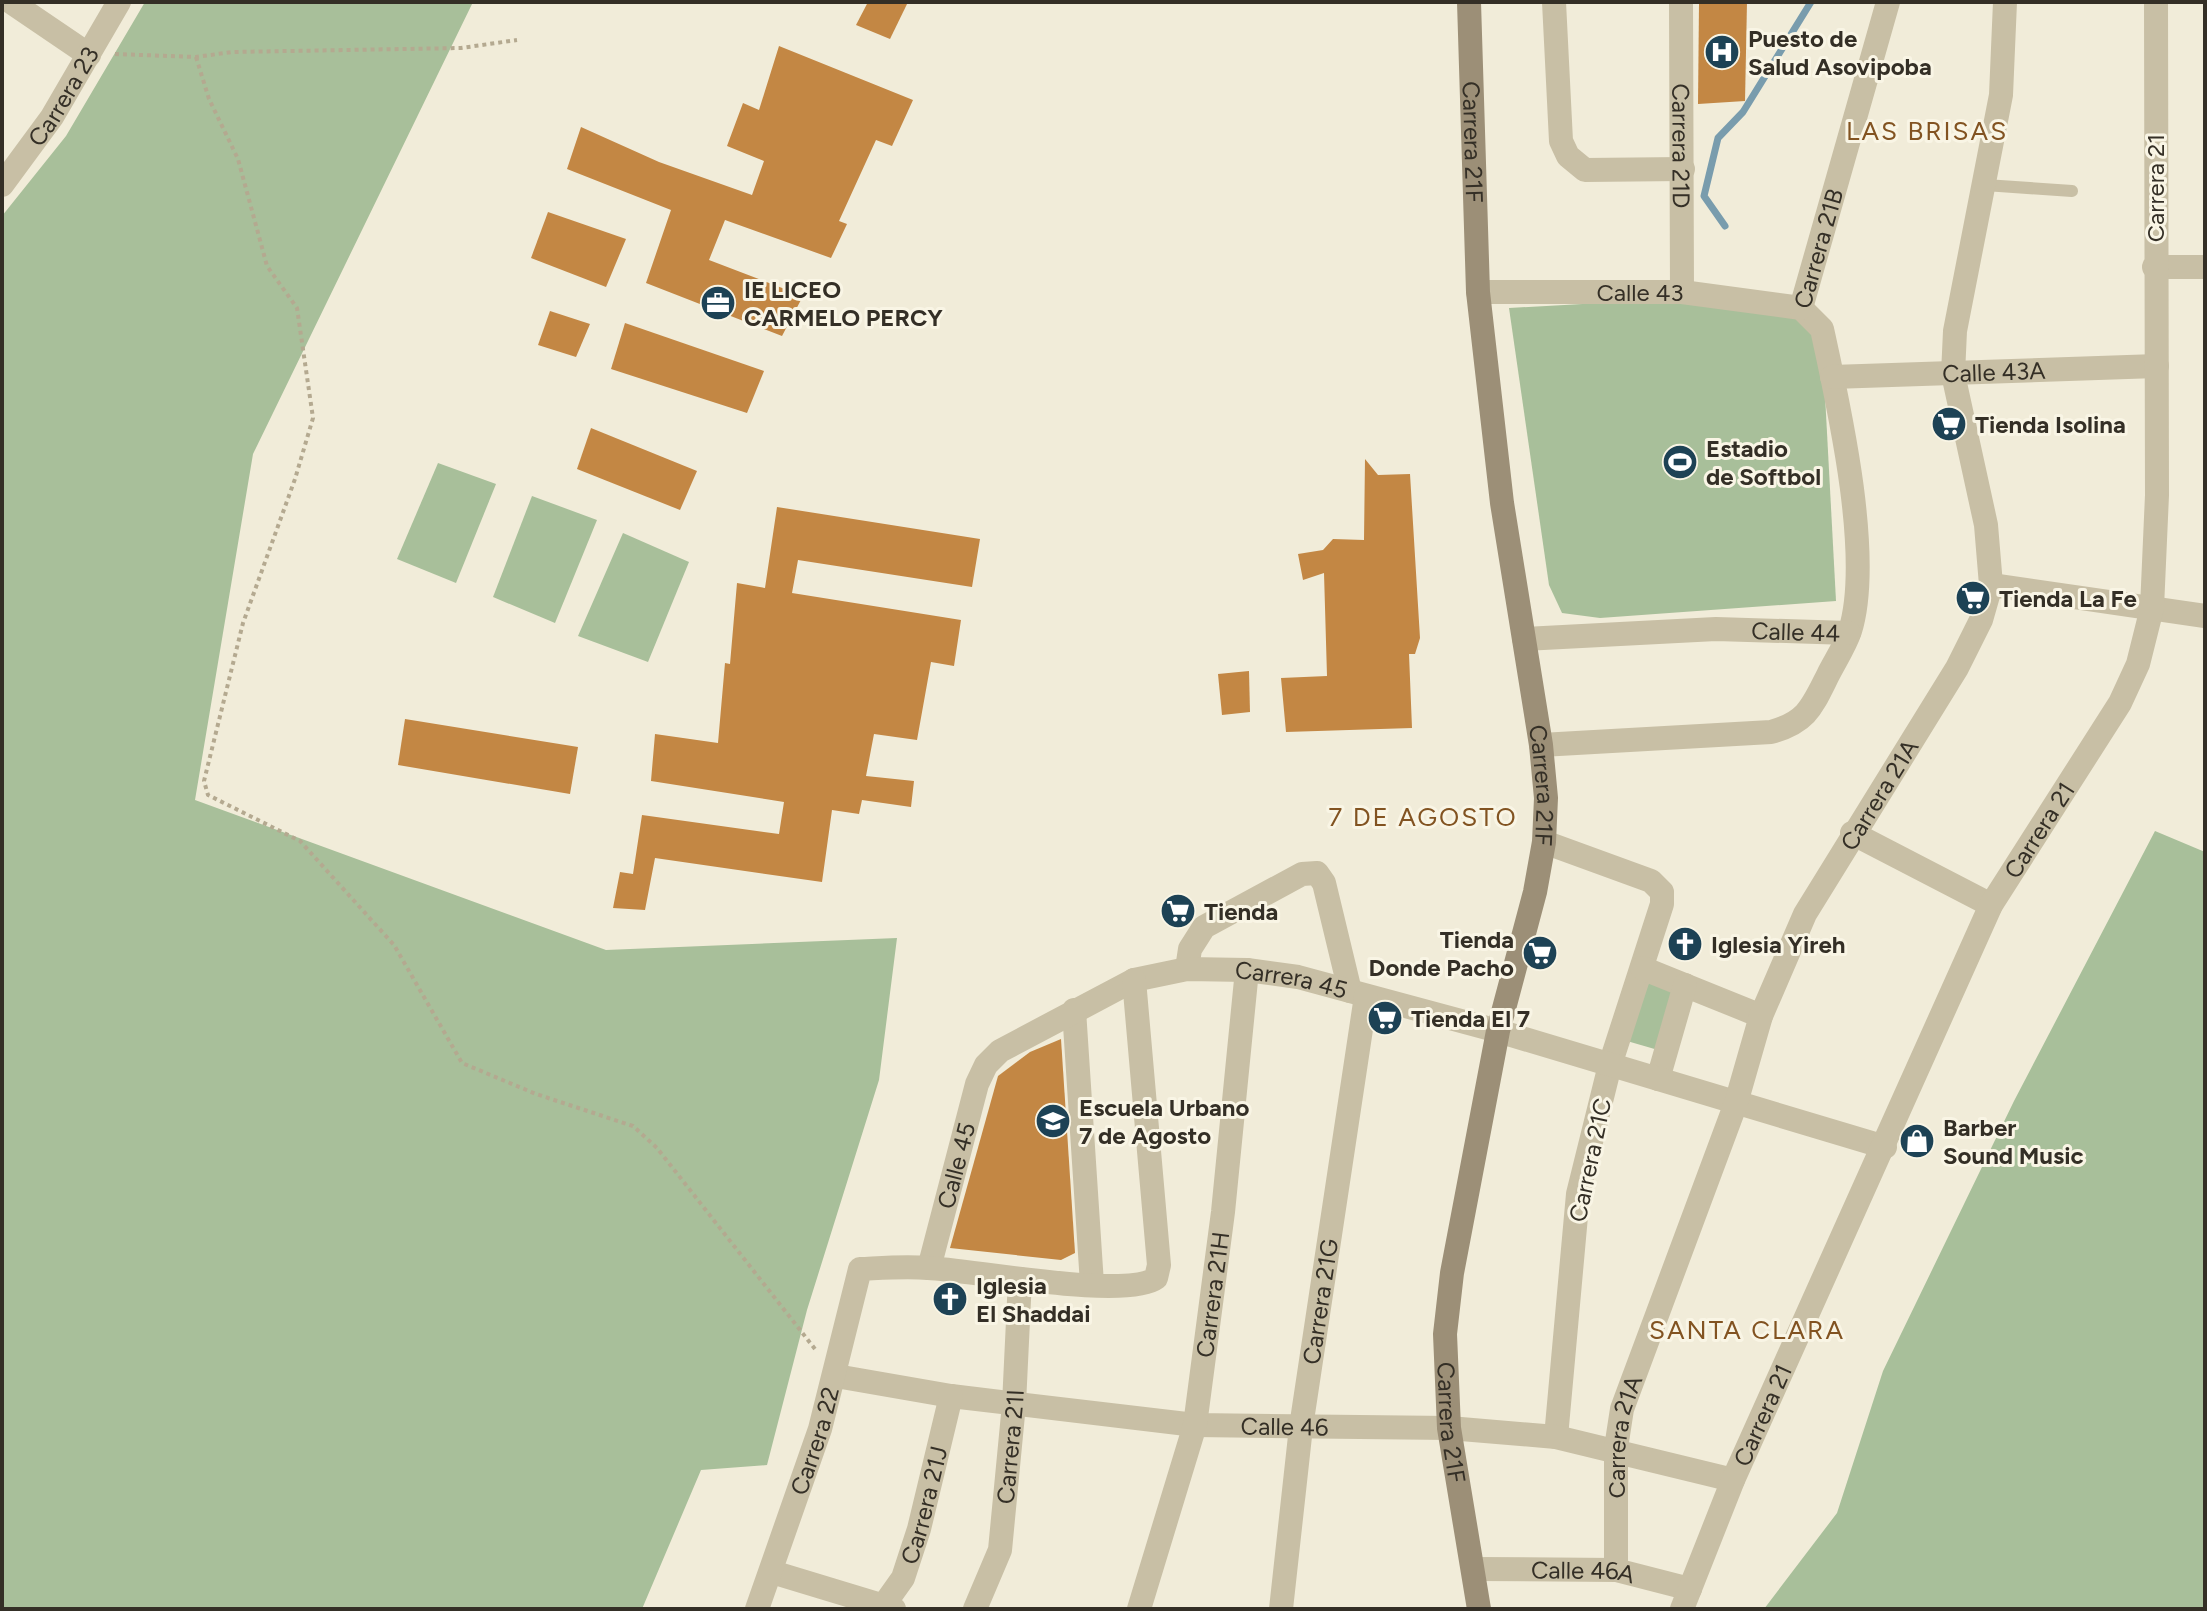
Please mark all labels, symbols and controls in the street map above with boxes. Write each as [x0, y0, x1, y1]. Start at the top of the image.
place label: Puesto de Salud Asovipoba [1748, 24, 1932, 81]
hospital icon: Puesto de Salud Asovipoba [1703, 33, 1741, 71]
street label: Carrera 23 [21, 41, 105, 152]
street label: Carrera 21F [1457, 81, 1490, 203]
street label: Carrera 21D [1667, 83, 1696, 209]
district label: LAS BRISAS [1846, 115, 2008, 147]
street label: Carrera 21 [2141, 134, 2170, 242]
street label: Carrera 21B [1787, 185, 1849, 312]
place label: IE LICEO CARMELO PERCY [744, 275, 943, 332]
street label: Calle 43 [1596, 278, 1684, 307]
office icon: IE LICEO CARMELO PERCY [699, 284, 737, 322]
street label: Calle 43A [1942, 355, 2047, 388]
supermarket icon: Tienda Isolina [1930, 405, 1968, 443]
place label: Tienda Isolina [1975, 410, 2126, 439]
place label: Estadio de Softbol [1706, 434, 1821, 491]
sports icon: Estadio de Softbol [1661, 443, 1699, 481]
supermarket icon: Tienda La Fe [1954, 579, 1992, 617]
place label: Tienda La Fe [1999, 584, 2137, 613]
street label: Calle 44 [1751, 616, 1841, 647]
street label: Carrera 21F [1523, 723, 1561, 847]
street label: Carrera 21A [1834, 733, 1924, 855]
street label: Carrera 21 [1997, 776, 2080, 884]
district label: 7 DE AGOSTO [1328, 801, 1518, 833]
supermarket icon: Tienda [1159, 892, 1197, 930]
place label: Tienda [1204, 897, 1278, 926]
place label: Tienda Donde Pacho [1369, 925, 1514, 982]
church icon: Iglesia Yireh [1666, 925, 1704, 963]
place label: Iglesia Yireh [1711, 930, 1845, 959]
supermarket icon: Tienda Donde Pacho [1521, 934, 1559, 972]
street label: Carrera 45 [1235, 955, 1351, 1004]
supermarket icon: Tienda El 7 [1366, 999, 1404, 1037]
place label: Tienda El 7 [1411, 1004, 1530, 1033]
place label: Escuela Urbano 7 de Agosto [1079, 1093, 1249, 1150]
street label: Carrera 21C [1563, 1095, 1617, 1225]
school or university icon: Escuela Urbano 7 de Agosto [1034, 1102, 1072, 1140]
place label: Barber Sound Music [1943, 1113, 2084, 1170]
street label: Calle 45 [931, 1119, 981, 1212]
shop icon: Barber Sound Music [1898, 1122, 1936, 1160]
street label: Carrera 21H [1190, 1230, 1235, 1359]
street label: Carrera 21G [1296, 1237, 1344, 1366]
place label: Iglesia El Shaddai [976, 1271, 1090, 1328]
church icon: Iglesia El Shaddai [931, 1280, 969, 1318]
district label: SANTA CLARA [1649, 1314, 1845, 1346]
street label: Carrera 21 [1727, 1359, 1798, 1470]
street label: Carrera 21F [1432, 1361, 1472, 1485]
street label: Carrera 21A [1601, 1370, 1648, 1498]
street label: Carrera 22 [784, 1383, 845, 1499]
street label: Carrera 21I [990, 1389, 1029, 1505]
street label: Calle 46 [1241, 1411, 1329, 1441]
street label: Carrera 21J [894, 1443, 953, 1568]
street label: Calle 46A [1531, 1555, 1639, 1589]

